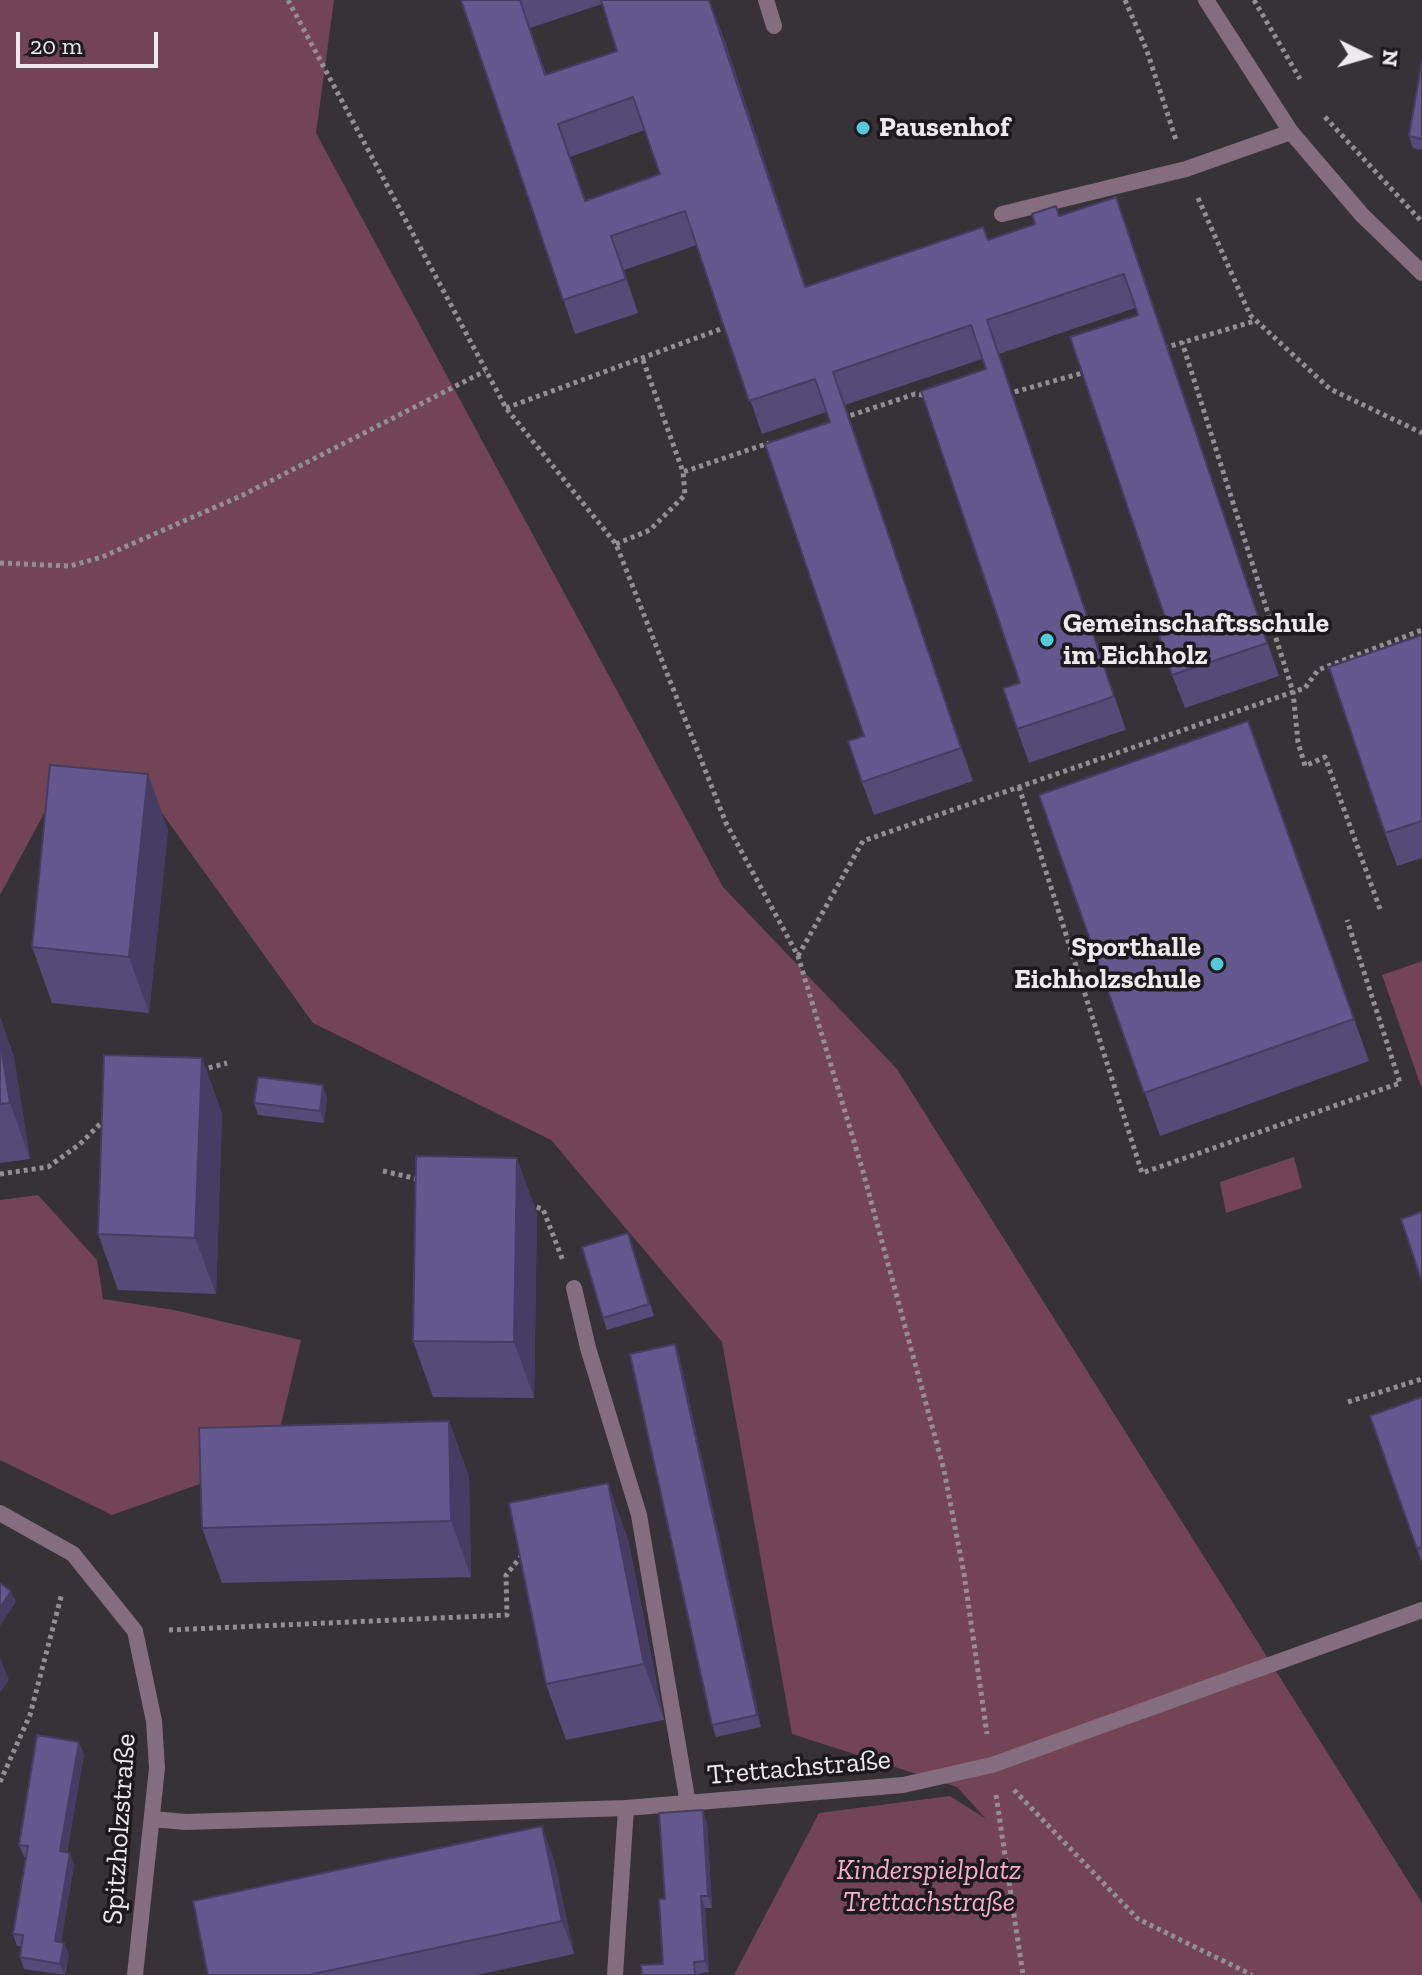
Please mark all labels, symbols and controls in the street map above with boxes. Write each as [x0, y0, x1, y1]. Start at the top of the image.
scale bar [20, 16, 162, 66]
north arrow [1326, 16, 1406, 96]
text: 20 m [30, 31, 82, 60]
text: N [1376, 49, 1405, 68]
place label: Pausenhof [879, 111, 1010, 145]
marker: Pausenhof [854, 119, 872, 137]
place label: Gemeinschaftsschule im Eichholz [1063, 607, 1329, 673]
marker: Gemeinschaftsschule im Eichholz [1038, 631, 1056, 649]
place label: Sporthalle Eichholzschule [1014, 931, 1201, 997]
marker: Sporthalle Eichholzschule [1208, 955, 1226, 973]
street label: Spitzholzstraße [97, 1732, 143, 1926]
street label: Trettachstraße [706, 1743, 892, 1793]
park label: Kinderspielplatz Trettachstraße [836, 1854, 1022, 1920]

